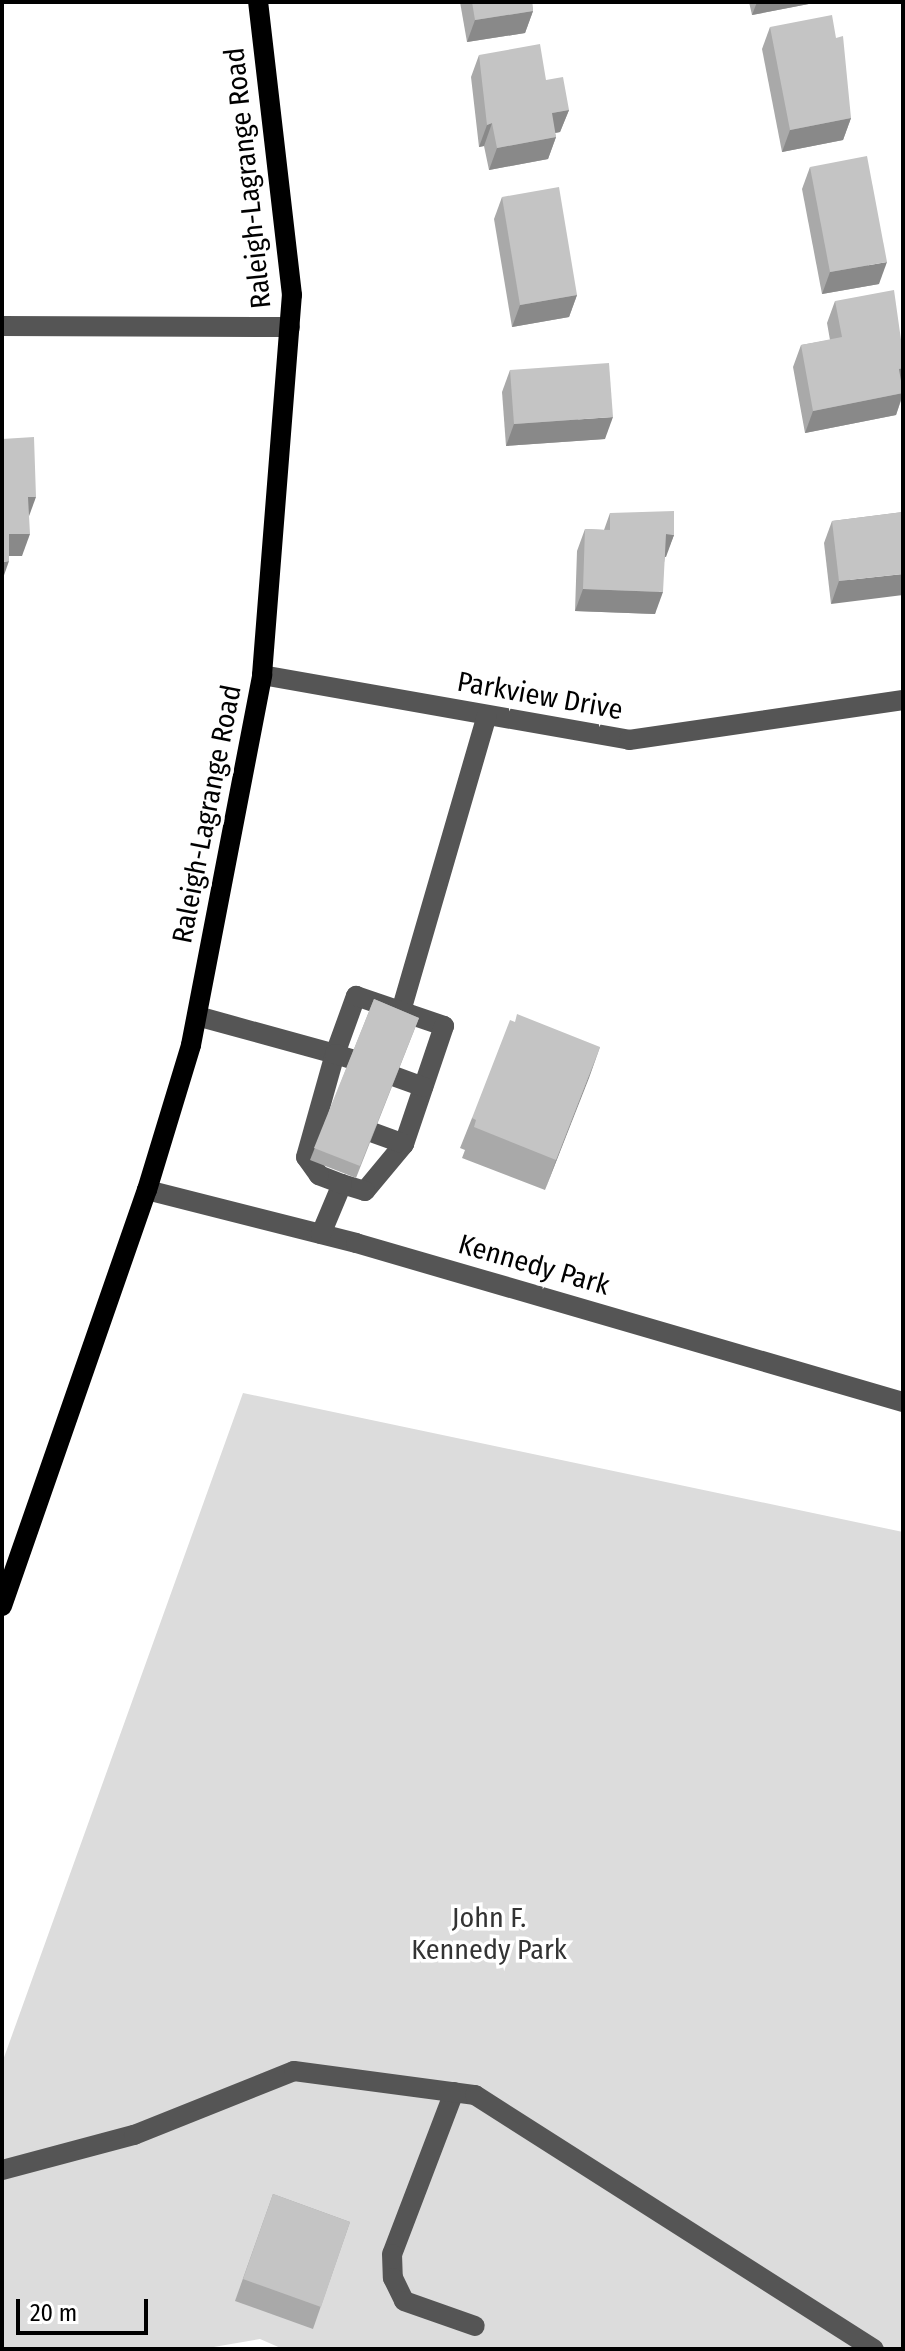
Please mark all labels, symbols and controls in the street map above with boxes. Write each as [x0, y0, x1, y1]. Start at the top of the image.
street label: Raleigh-Lagrange Road [218, 46, 278, 310]
street label: Parkview Drive [455, 665, 625, 727]
street label: Raleigh-Lagrange Road [165, 682, 249, 946]
street label: Kennedy Park [455, 1227, 613, 1303]
park label: John F. Kennedy Park [411, 1901, 567, 1967]
scale bar [20, 2283, 152, 2333]
text: 20 m [30, 2299, 77, 2327]

